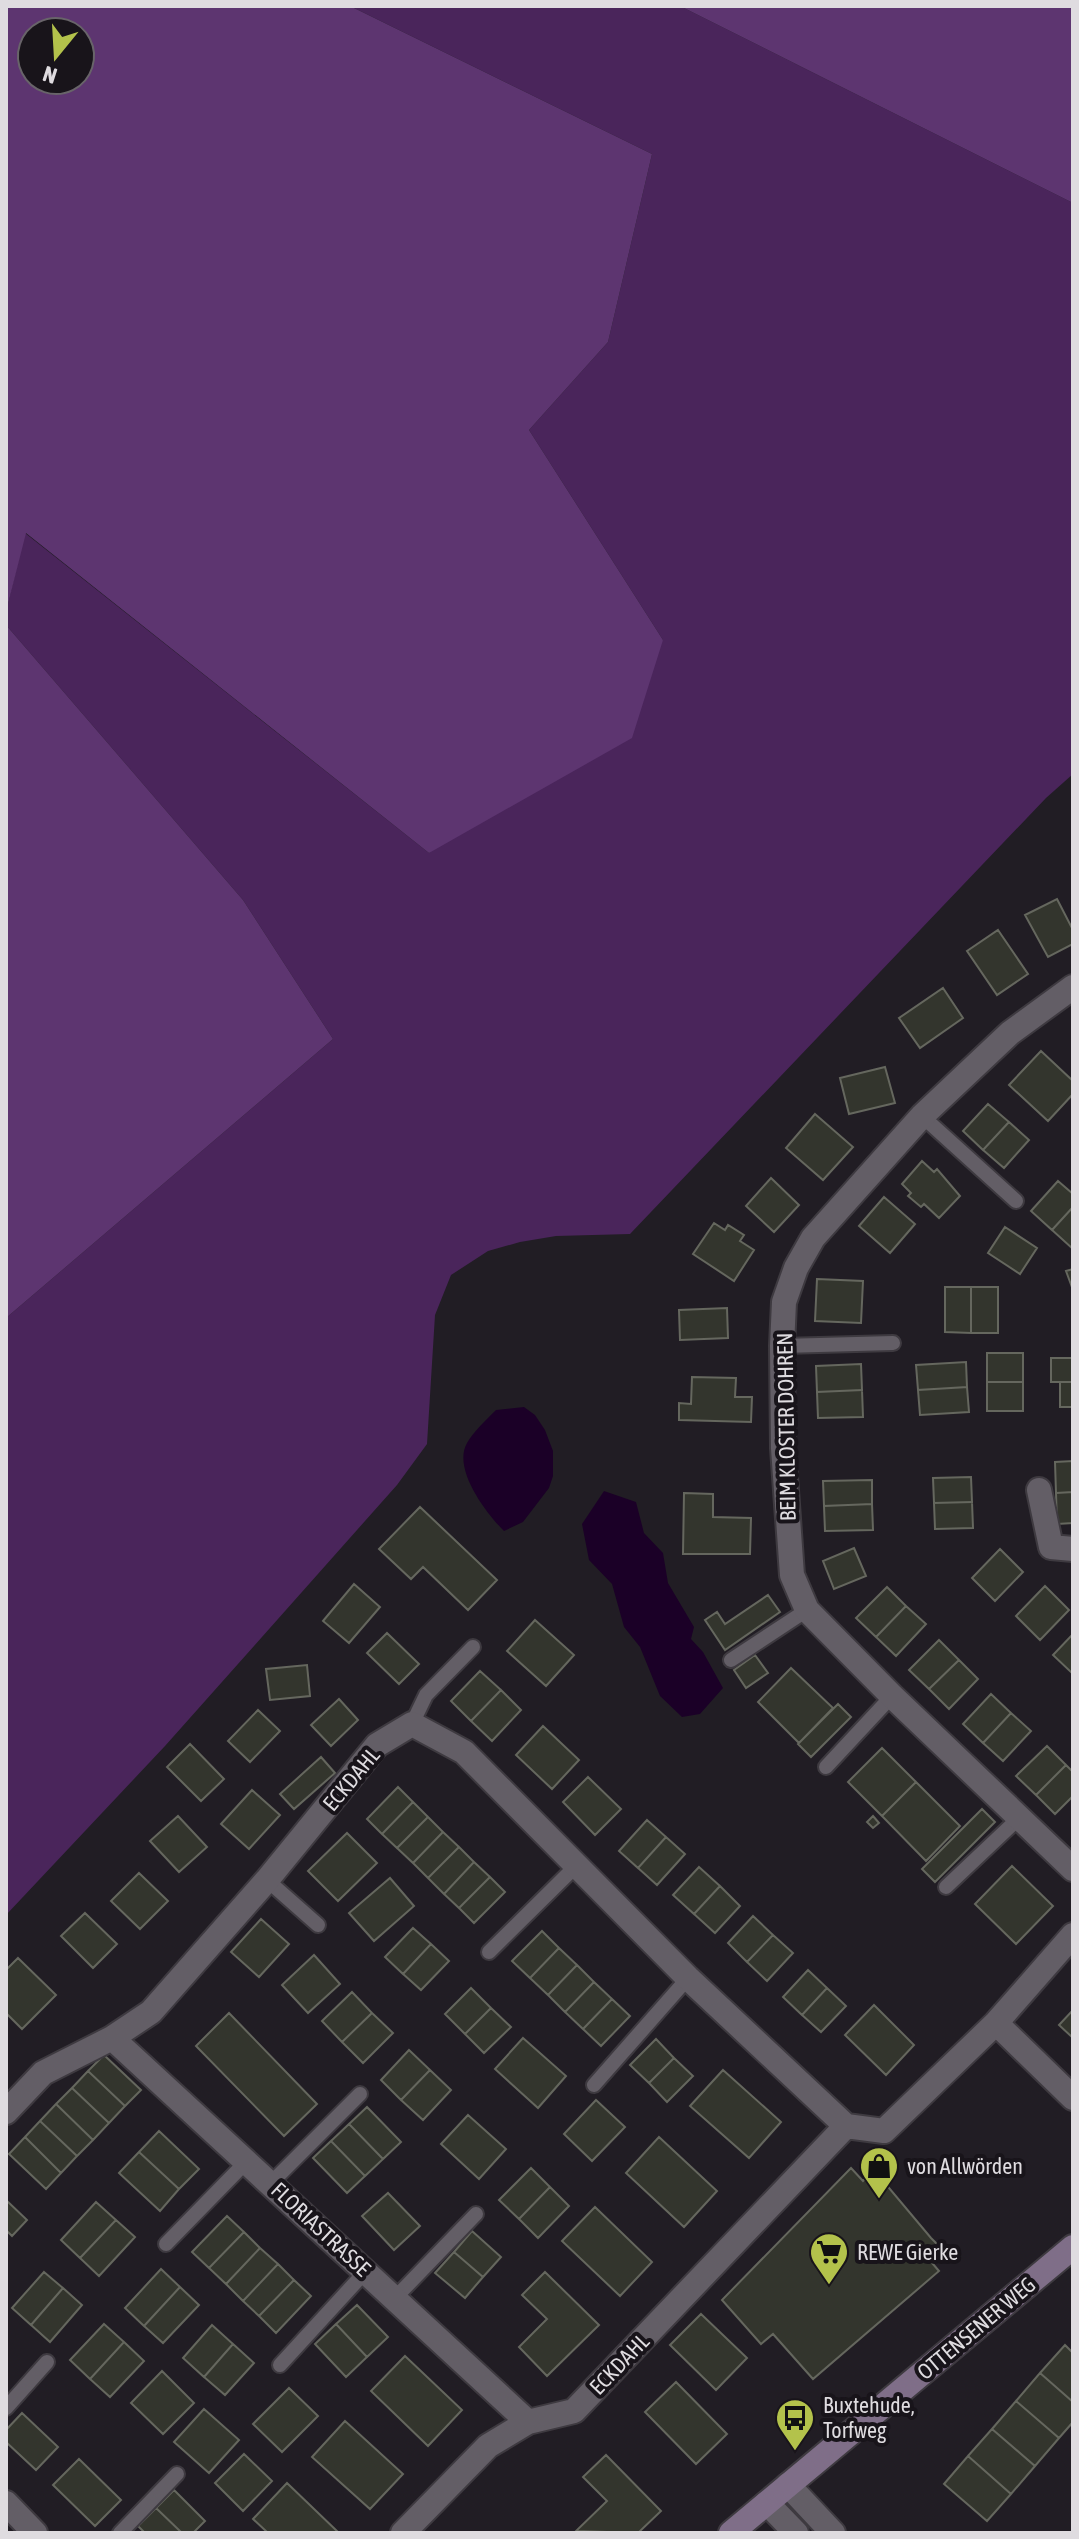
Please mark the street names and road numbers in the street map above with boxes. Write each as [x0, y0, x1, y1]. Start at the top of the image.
street label: BEIM KLOSTER DOHREN [771, 1333, 801, 1521]
street label: ECKDAHL [317, 1742, 385, 1816]
street label: FLORIASTRASSE [266, 2177, 376, 2282]
street label: OTTENSENER WEG [912, 2271, 1040, 2385]
street label: ECKDAHL [584, 2328, 655, 2400]

